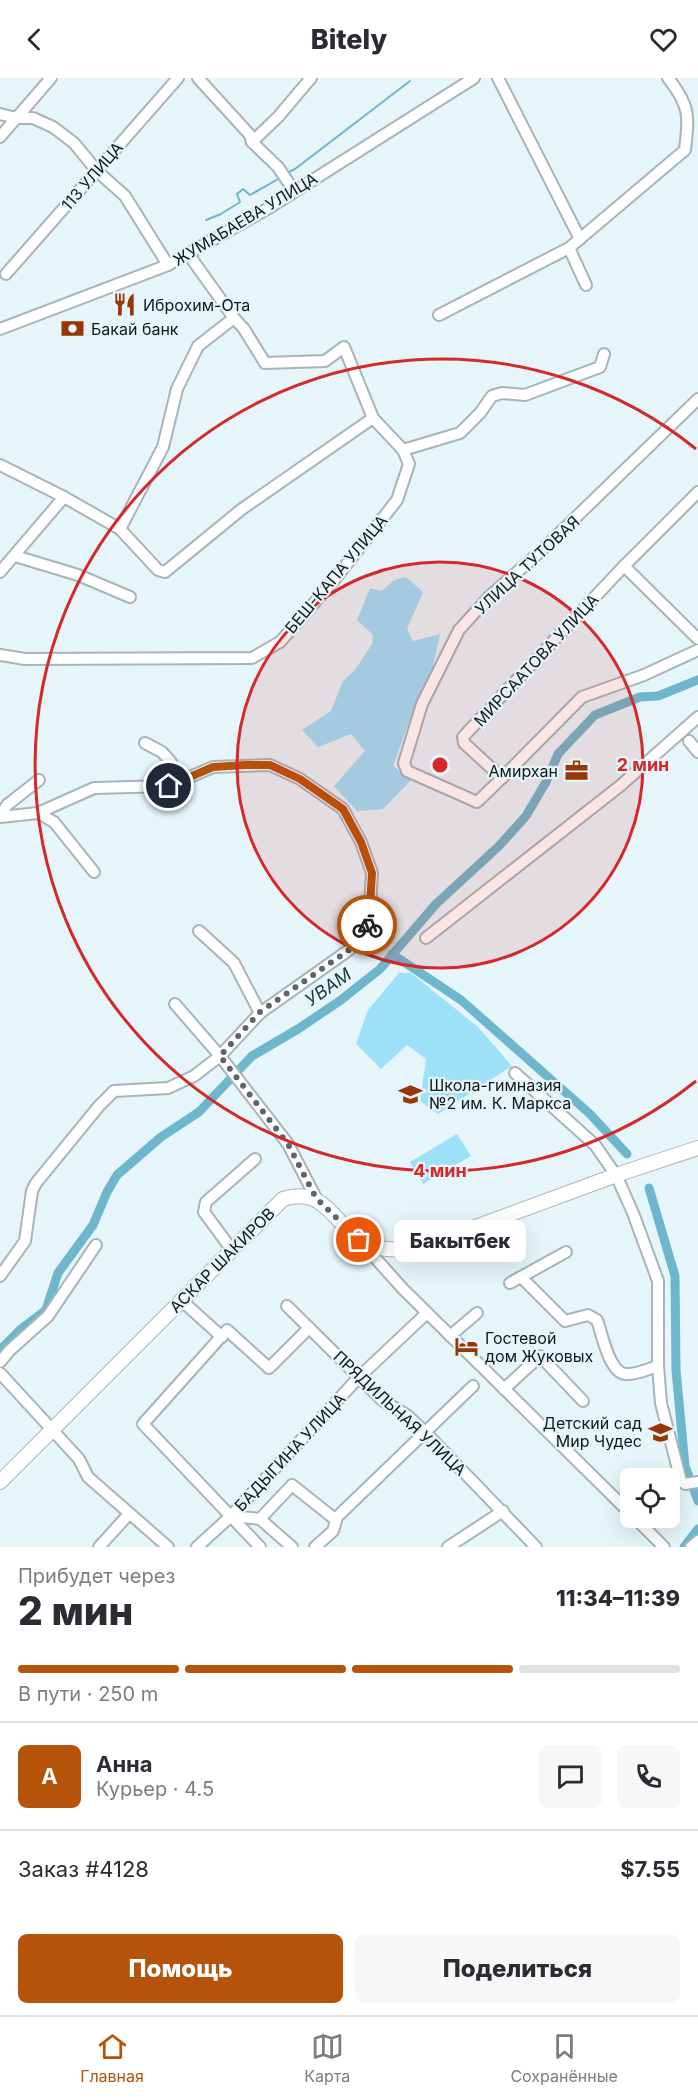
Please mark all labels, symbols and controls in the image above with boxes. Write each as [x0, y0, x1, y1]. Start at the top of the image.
icon: back [18, 23, 51, 56]
text: Bitely [311, 23, 387, 56]
icon: heart [647, 23, 680, 56]
street label: 113 УЛИЦА [57, 138, 127, 214]
street label: ЖУМАБАЕВА УЛИЦА [169, 168, 321, 270]
restaurant icon: Иброхим-Ота [112, 292, 138, 318]
place label: Иброхим-Ота [143, 295, 250, 315]
bank icon: Бакай банк [60, 316, 86, 342]
place label: Бакай банк [91, 319, 179, 339]
street label: БЕШ-КАПА УЛИЦА [281, 511, 391, 637]
street label: УЛИЦА ТУТОВАЯ [471, 511, 583, 619]
street label: МИРСААТОВА УЛИЦА [469, 590, 603, 730]
text: 2 мин [617, 754, 669, 775]
centre of rings [430, 755, 450, 775]
office icon: Амирхан [563, 758, 589, 784]
pin [143, 760, 194, 811]
place label: Амирхан [489, 761, 558, 781]
icon: home [152, 769, 185, 802]
courier [337, 895, 397, 955]
icon: bike [351, 909, 384, 942]
water label: УВАМ [301, 963, 356, 1010]
place label: Школа-гимназия №2 им. К. Маркса [429, 1075, 571, 1113]
school or university icon: Школа-гимназия №2 им. К. Маркса [398, 1081, 424, 1107]
text: 4 мин [413, 1160, 467, 1181]
street label: АСКАР ШАКИРОВ [165, 1203, 279, 1317]
pin [333, 1214, 384, 1265]
callout: Бакытбек [395, 1219, 527, 1261]
icon: bag [342, 1223, 375, 1256]
text: Бакытбек [410, 1229, 510, 1253]
place label: Гостевой дом Жуковых [485, 1328, 594, 1366]
hotel icon: Гостевой дом Жуковых [454, 1334, 480, 1360]
street label: ПРЯДИЛЬНАЯ УЛИЦА [329, 1346, 471, 1480]
street label: БАДЫГИНА УЛИЦА [230, 1389, 350, 1515]
place label: Детский сад Мир Чудес [543, 1413, 642, 1451]
school or university icon: Детский сад Мир Чудес [647, 1419, 673, 1445]
map controls [620, 1468, 680, 1528]
button: locate [620, 1468, 680, 1528]
text: Прибудет через [18, 1564, 175, 1588]
text: 11:34–11:39 [556, 1585, 680, 1611]
text: 2 мин [18, 1587, 133, 1634]
text: В пути · 250 m [18, 1682, 158, 1706]
button: chat [539, 1745, 602, 1808]
button: phone [617, 1745, 680, 1808]
text: Анна [96, 1751, 153, 1777]
text: А [41, 1763, 58, 1789]
text: Курьер · 4.5 [96, 1777, 214, 1801]
text: Заказ #4128 [18, 1856, 149, 1882]
text: $7.55 [620, 1856, 680, 1882]
button: Помощь [18, 1934, 343, 2003]
button: Поделиться [355, 1934, 680, 2003]
tab: Главная [80, 2030, 144, 2086]
tab: Карта [304, 2030, 350, 2086]
tab: Сохранённые [510, 2030, 618, 2086]

